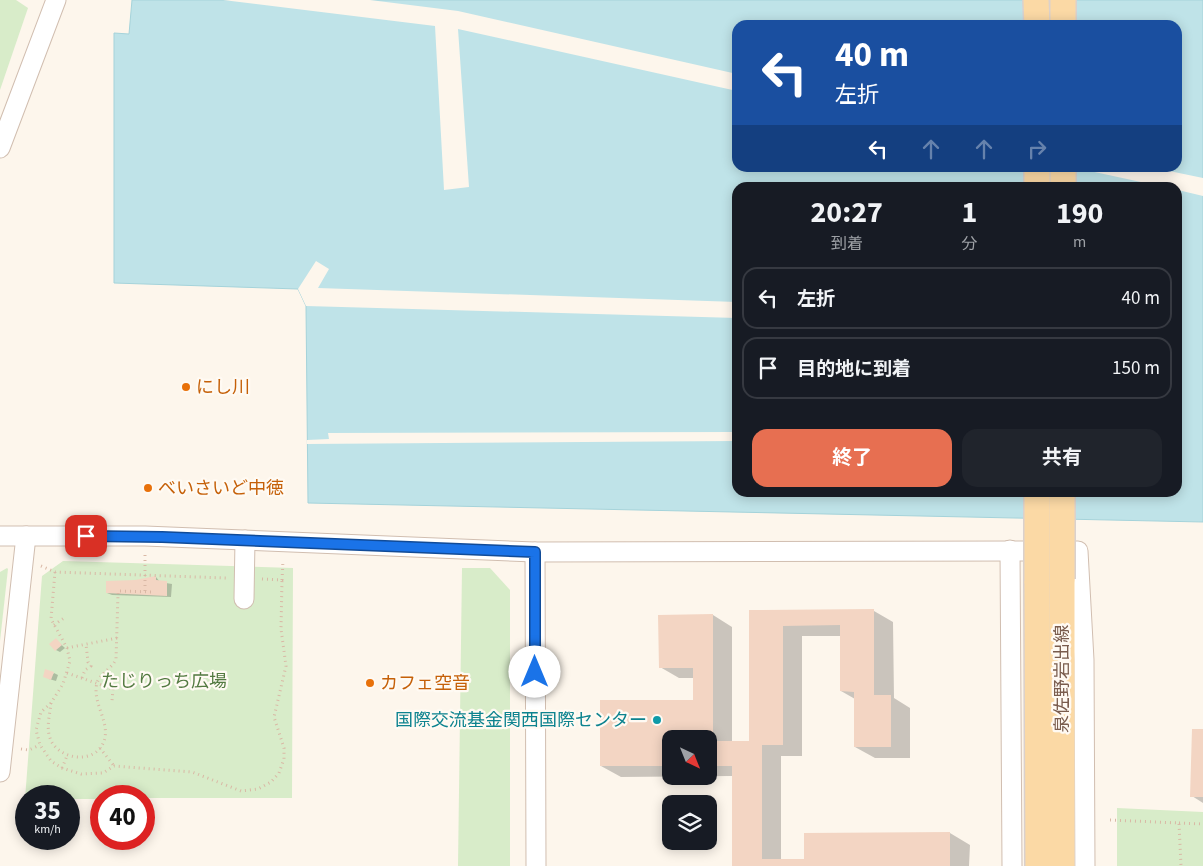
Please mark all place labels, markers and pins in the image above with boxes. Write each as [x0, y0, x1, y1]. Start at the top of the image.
place label: にし川 [196, 375, 250, 400]
marker: にし川 [180, 381, 192, 393]
place label: べいさいど中徳 [158, 476, 284, 501]
marker: べいさいど中徳 [142, 482, 154, 494]
pin [65, 515, 107, 557]
place label: カフェ空音 [380, 671, 470, 696]
marker: カフェ空音 [364, 677, 376, 689]
place label: 国際交流基金関西国際センター [395, 708, 647, 733]
marker: 国際交流基金関西国際センター [651, 714, 663, 726]

